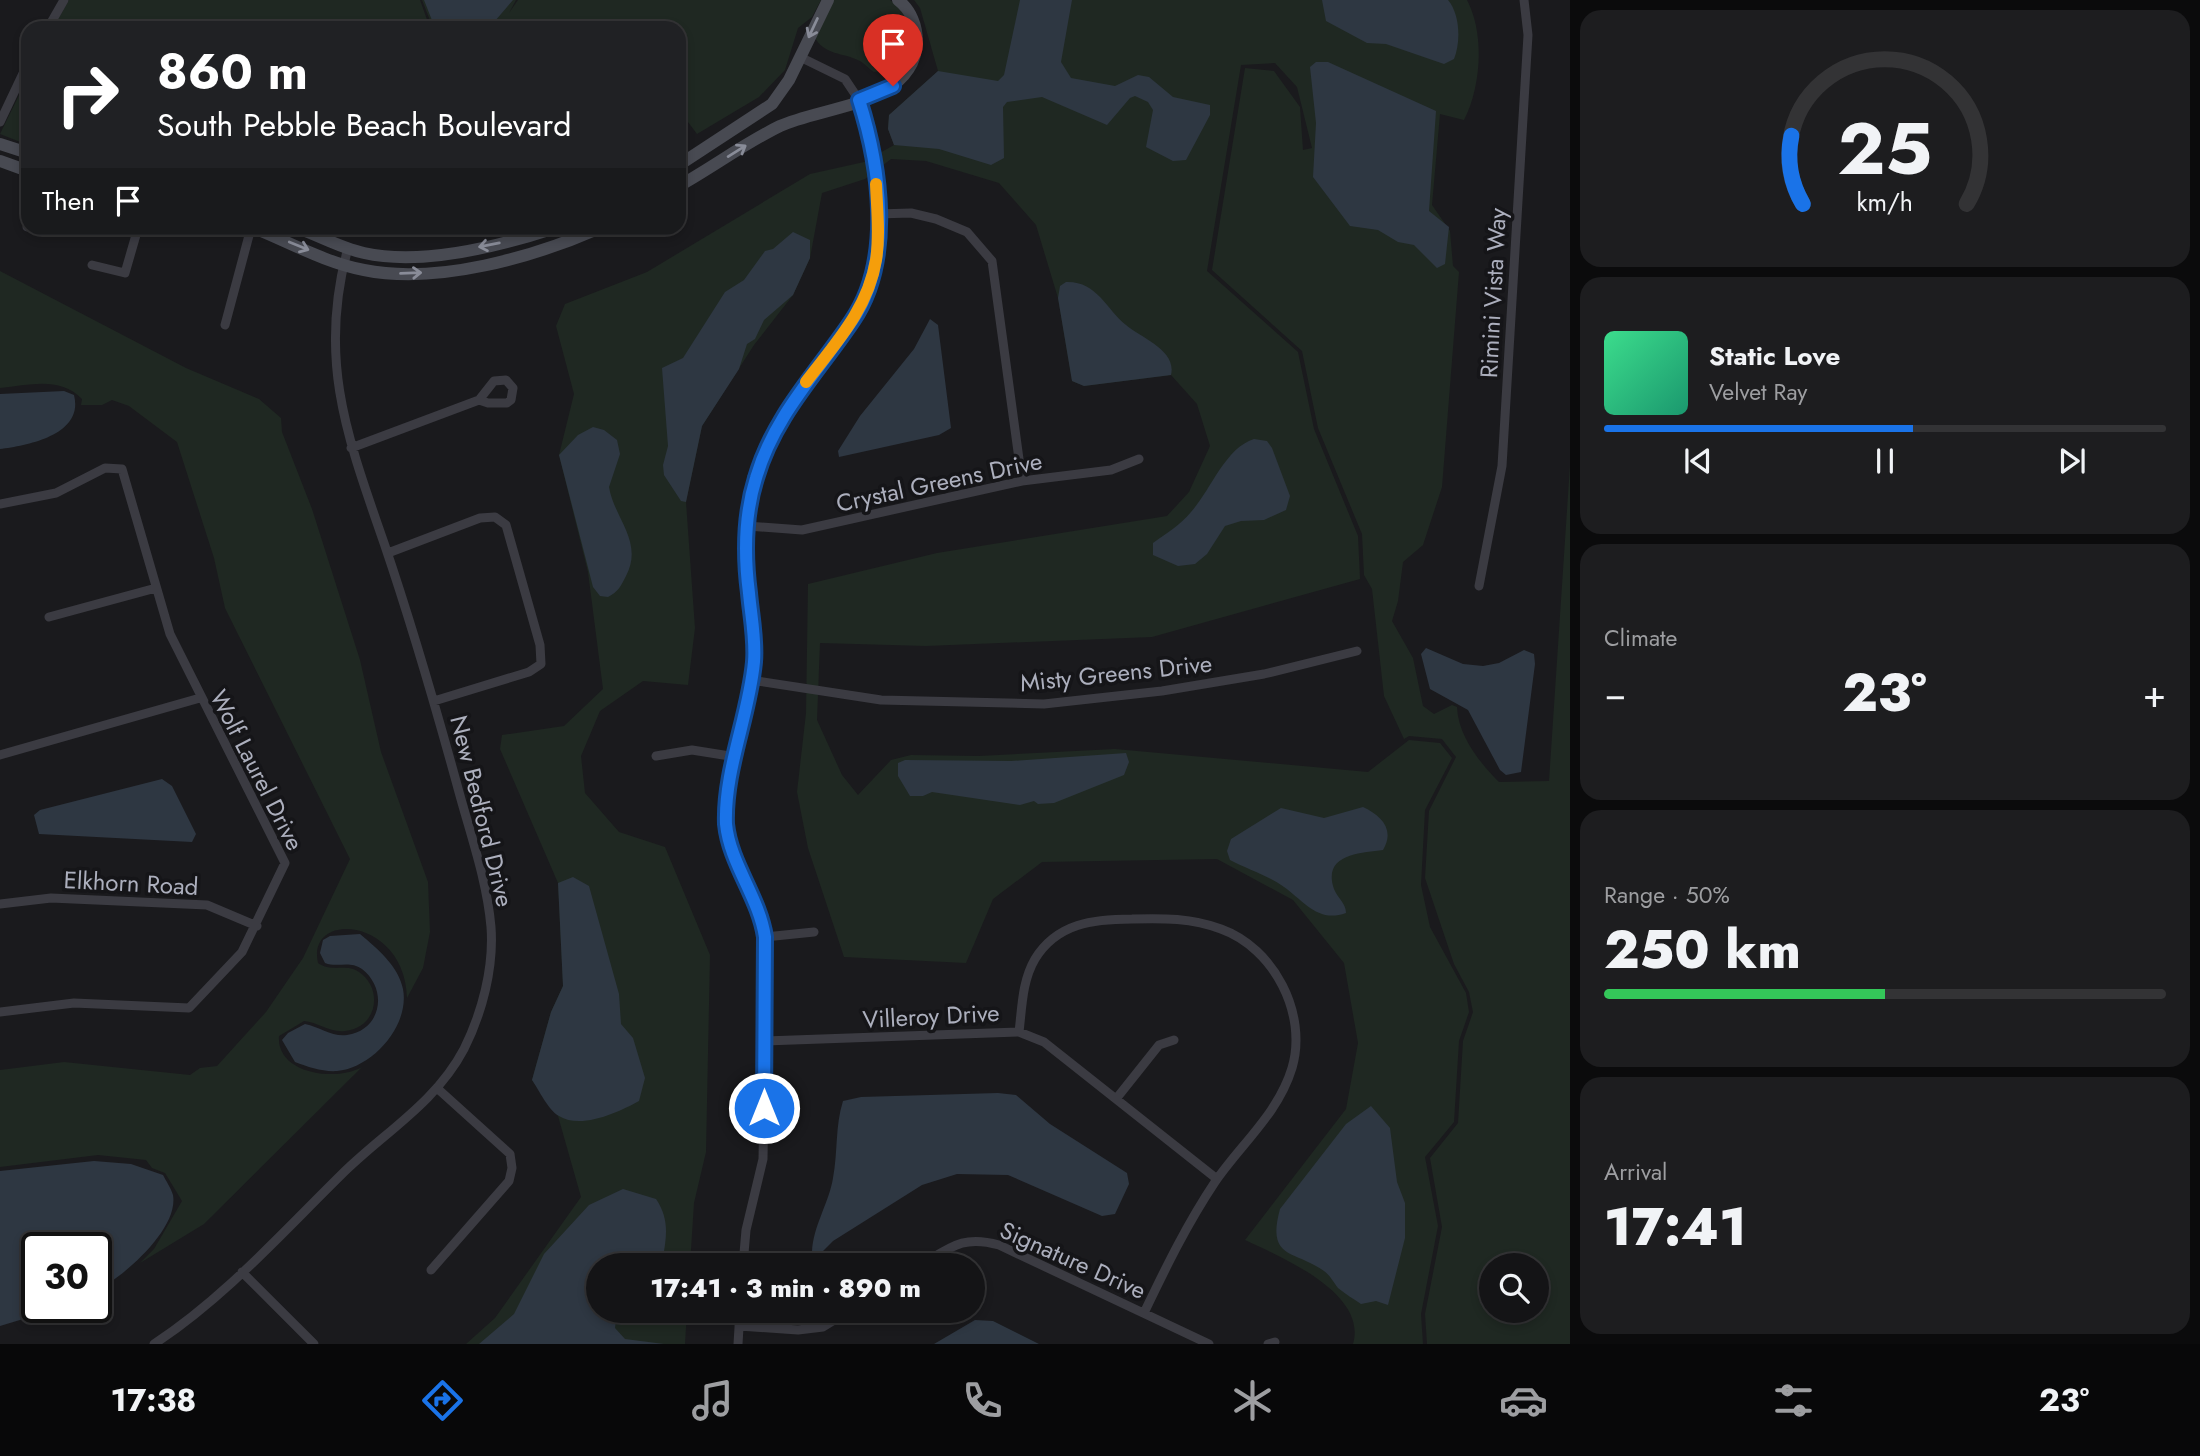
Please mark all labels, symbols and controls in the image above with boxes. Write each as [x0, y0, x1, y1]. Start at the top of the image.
pin [863, 14, 923, 86]
one-way arrow [806, 17, 819, 38]
icon: arrive [874, 25, 912, 63]
text: 860 m [157, 37, 308, 107]
icon: right [42, 49, 133, 140]
text: 25 [1838, 97, 1932, 202]
text: South Pebble Beach Boulevard [157, 102, 571, 148]
one-way arrow [727, 143, 746, 158]
text: Then [42, 182, 95, 220]
icon: arrive [109, 182, 147, 220]
text: km/h [1857, 184, 1913, 220]
street label: Rimini Vista Way [1471, 207, 1515, 379]
one-way arrow [478, 239, 501, 253]
one-way arrow [287, 240, 309, 253]
one-way arrow [399, 267, 422, 280]
text: Static Love [1709, 337, 1841, 375]
text: Velvet Ray [1709, 375, 1807, 409]
icon: previous [1679, 442, 1717, 480]
icon: pause [1866, 442, 1904, 480]
icon: next [2053, 442, 2091, 480]
street label: Crystal Greens Drive [833, 443, 1045, 521]
text: Climate [1604, 621, 1677, 655]
street label: Misty Greens Drive [1018, 646, 1214, 700]
text: 23° [1842, 655, 1927, 731]
text: − [1604, 666, 1626, 721]
text: + [2143, 666, 2166, 721]
street label: Wolf Laurel Drive [202, 684, 312, 856]
street label: New Bedford Drive [441, 712, 523, 910]
street label: Elkhorn Road [63, 862, 199, 904]
text: Range · 50% [1604, 878, 1730, 912]
text: 250 km [1604, 912, 1801, 988]
street label: Villeroy Drive [862, 995, 1000, 1037]
position arrow [727, 1071, 801, 1145]
text: Arrival [1604, 1155, 1667, 1189]
text: 17:41 [1604, 1189, 1747, 1265]
street label: Signature Drive [994, 1212, 1152, 1308]
speed limit sign: 30 [21, 1232, 112, 1323]
map controls [1479, 1253, 1549, 1323]
button: search [1479, 1253, 1549, 1323]
text: 17:41 · 3 min · 890 m [650, 1269, 921, 1307]
icon: directions [418, 1376, 467, 1425]
icon: music [688, 1376, 737, 1425]
icon: phone [958, 1376, 1007, 1425]
icon: climate [1228, 1376, 1277, 1425]
icon: car [1499, 1376, 1548, 1425]
icon: filters [1769, 1376, 1818, 1425]
text: 17:38 [111, 1377, 196, 1423]
text: 23° [2039, 1377, 2089, 1423]

